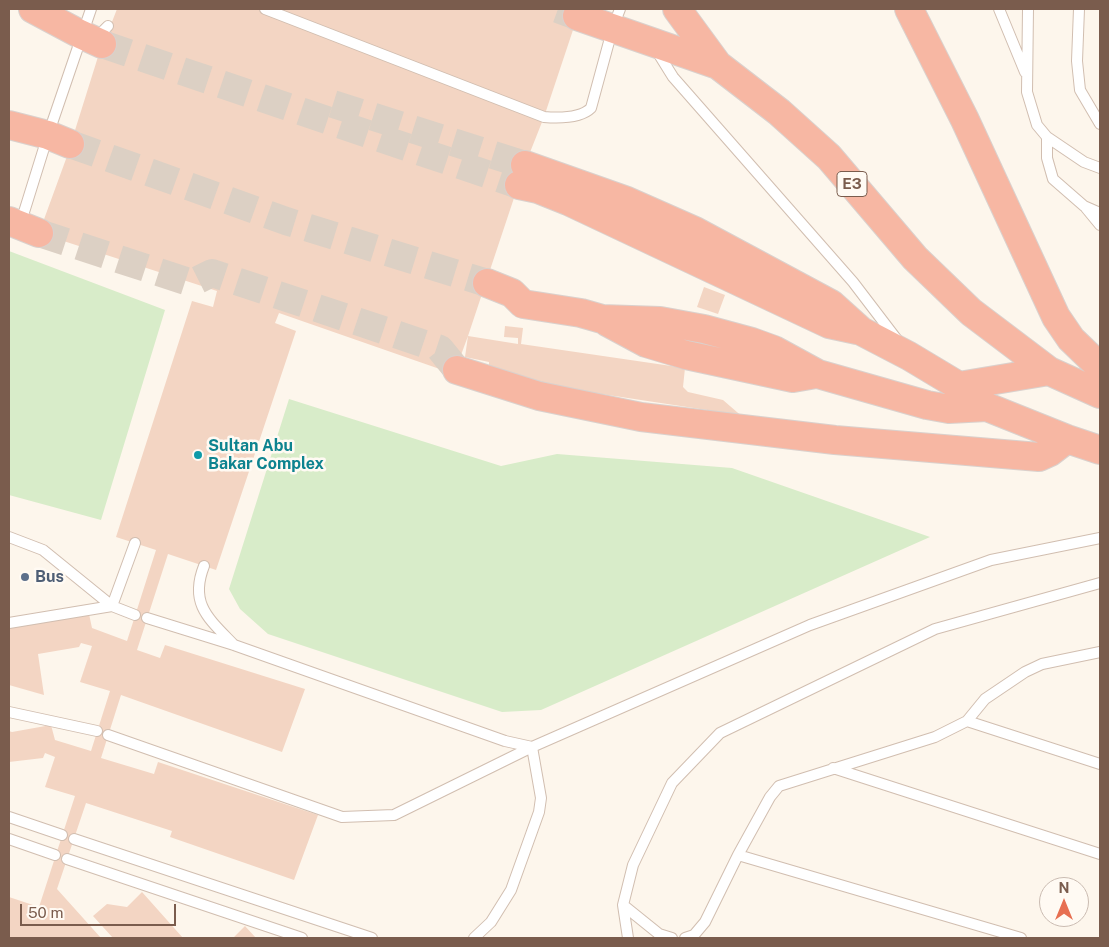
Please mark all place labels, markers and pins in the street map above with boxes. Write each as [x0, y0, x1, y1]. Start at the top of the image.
place label: Sultan Abu Bakar Complex [208, 436, 324, 474]
marker: Sultan Abu Bakar Complex [192, 449, 204, 461]
place label: Bus [35, 567, 64, 587]
marker: Bus [19, 571, 31, 583]

